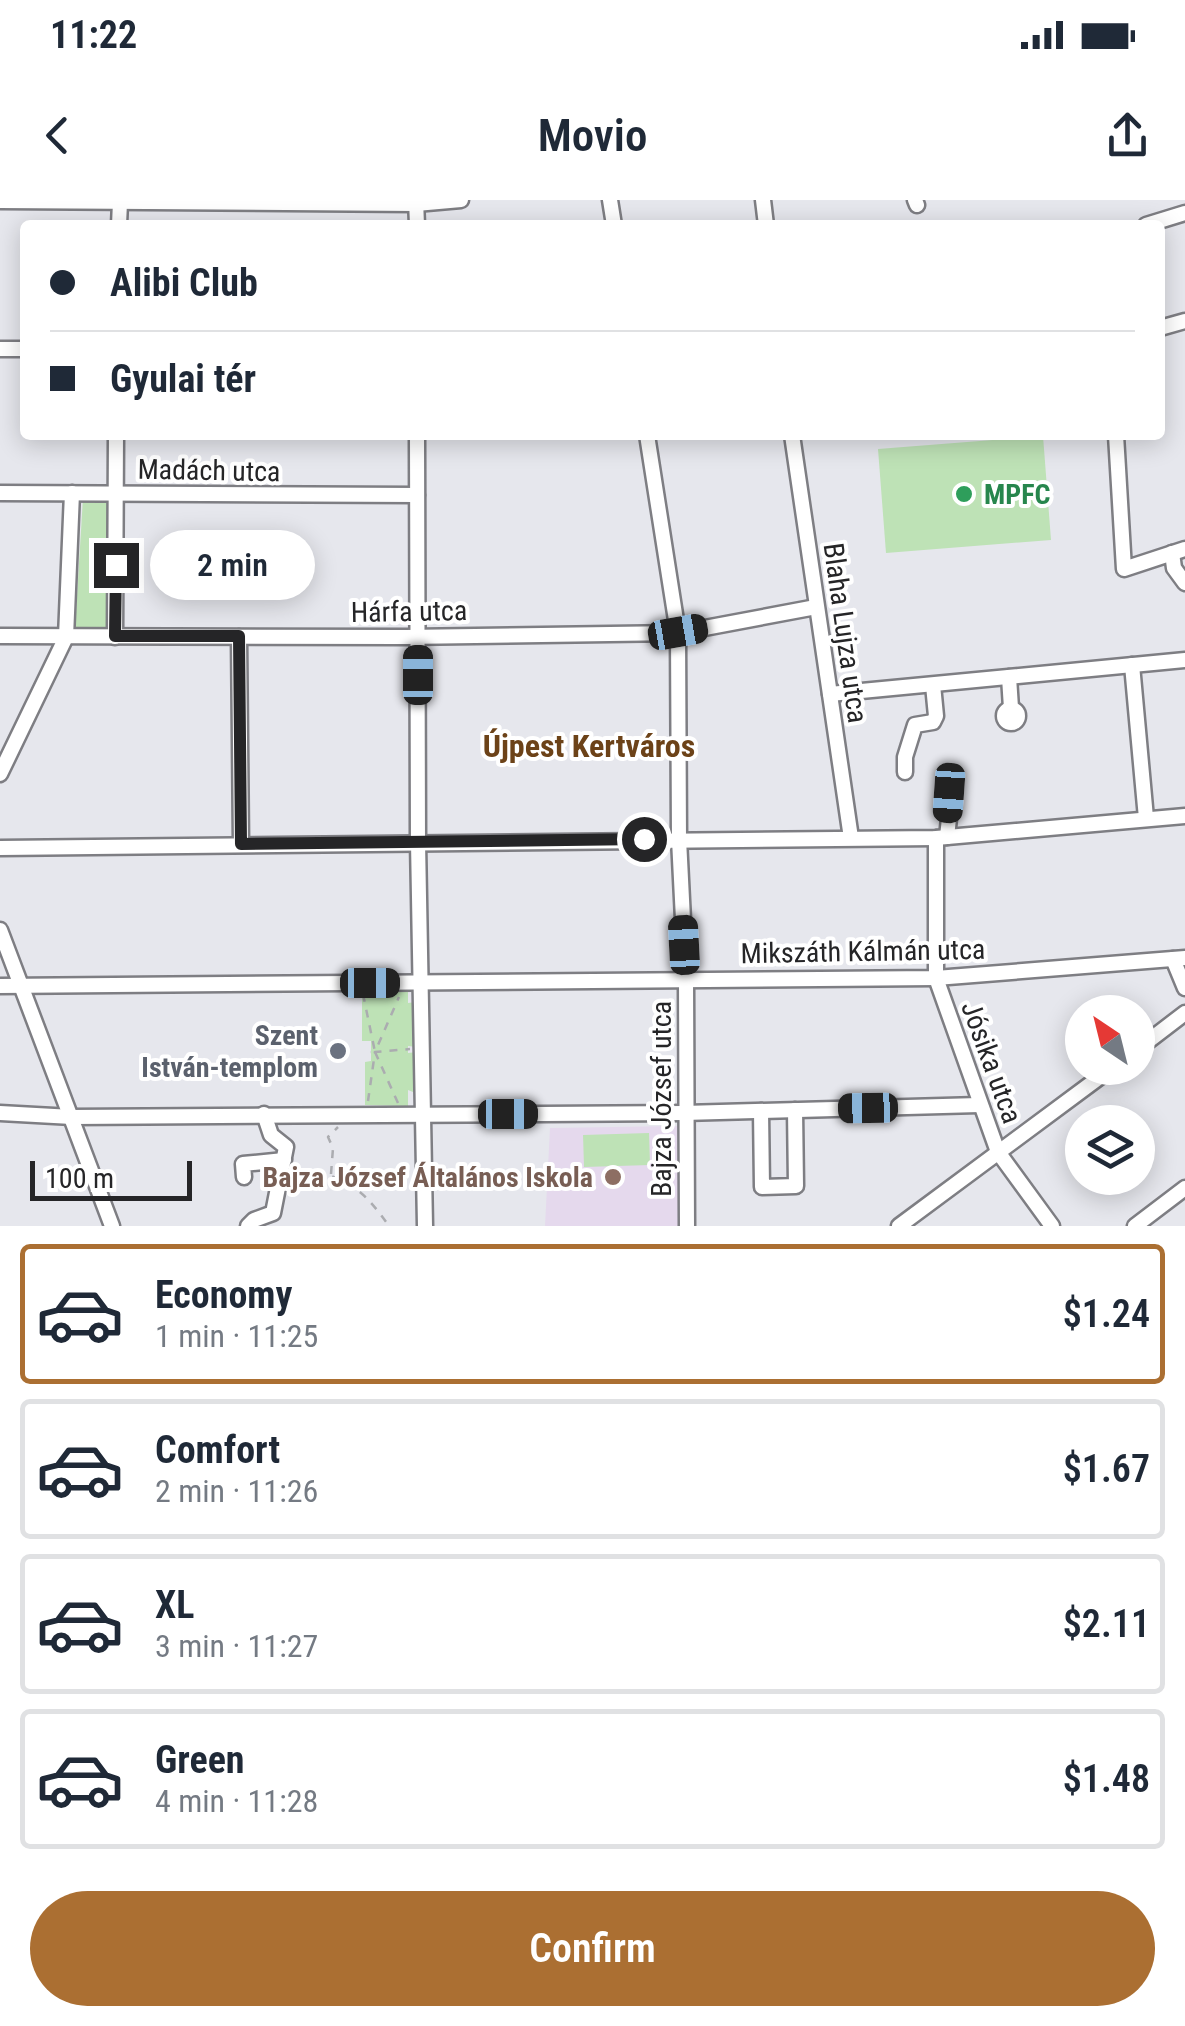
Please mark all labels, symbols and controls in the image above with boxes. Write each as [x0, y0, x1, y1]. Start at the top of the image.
text: 11:22 [50, 13, 137, 57]
icon: back [30, 108, 85, 163]
icon: share [1100, 108, 1155, 163]
text: Movio [538, 109, 647, 162]
text: Alibi Club [110, 261, 258, 305]
text: Gyulai tér [110, 357, 256, 401]
street label: Madách utca [137, 453, 281, 488]
place label: MPFC [984, 478, 1050, 511]
marker: MPFC [953, 483, 975, 505]
callout: 2 min [151, 530, 316, 600]
street label: Blaha Lujza utca [817, 541, 874, 725]
route end [94, 543, 139, 588]
text: 2 min [197, 546, 268, 584]
street label: Hárfa utca [351, 594, 467, 629]
car [646, 612, 710, 652]
car [403, 645, 433, 705]
district label: Újpest Kertváros [483, 727, 695, 765]
car [932, 762, 966, 824]
route start [622, 817, 667, 862]
car [667, 914, 701, 976]
street label: Mikszáth Kálmán utca [740, 933, 986, 970]
car [340, 968, 400, 998]
north arrow [1065, 995, 1155, 1085]
map controls [1065, 995, 1155, 1195]
street label: Jósika utca [954, 997, 1029, 1128]
street label: Bajza József utca [645, 1001, 678, 1197]
place label: Szent István-templom [141, 1019, 318, 1084]
marker: Szent István-templom [327, 1040, 349, 1062]
car [838, 1092, 898, 1124]
car [478, 1099, 538, 1129]
button: layers [1065, 1105, 1155, 1195]
scale bar [30, 1156, 192, 1200]
place label: Bajza József Általános Iskola [263, 1161, 593, 1194]
text: 100 m [45, 1162, 114, 1195]
marker: Bajza József Általános Iskola [602, 1166, 624, 1188]
icon: car [35, 1269, 125, 1359]
text: Economy [155, 1273, 292, 1317]
text: $1.24 [1063, 1292, 1150, 1336]
text: 1 min · 11:25 [155, 1317, 318, 1355]
icon: car [35, 1424, 125, 1514]
text: Comfort [155, 1428, 280, 1472]
text: $1.67 [1063, 1447, 1150, 1491]
text: 2 min · 11:26 [155, 1472, 318, 1510]
icon: car [35, 1579, 125, 1669]
text: XL [155, 1583, 194, 1627]
text: $2.11 [1063, 1602, 1150, 1646]
text: 3 min · 11:27 [155, 1627, 318, 1665]
icon: car [35, 1734, 125, 1824]
text: Green [155, 1738, 245, 1782]
text: $1.48 [1063, 1757, 1150, 1801]
text: 4 min · 11:28 [155, 1782, 318, 1820]
button: Confirm [30, 1891, 1155, 2006]

